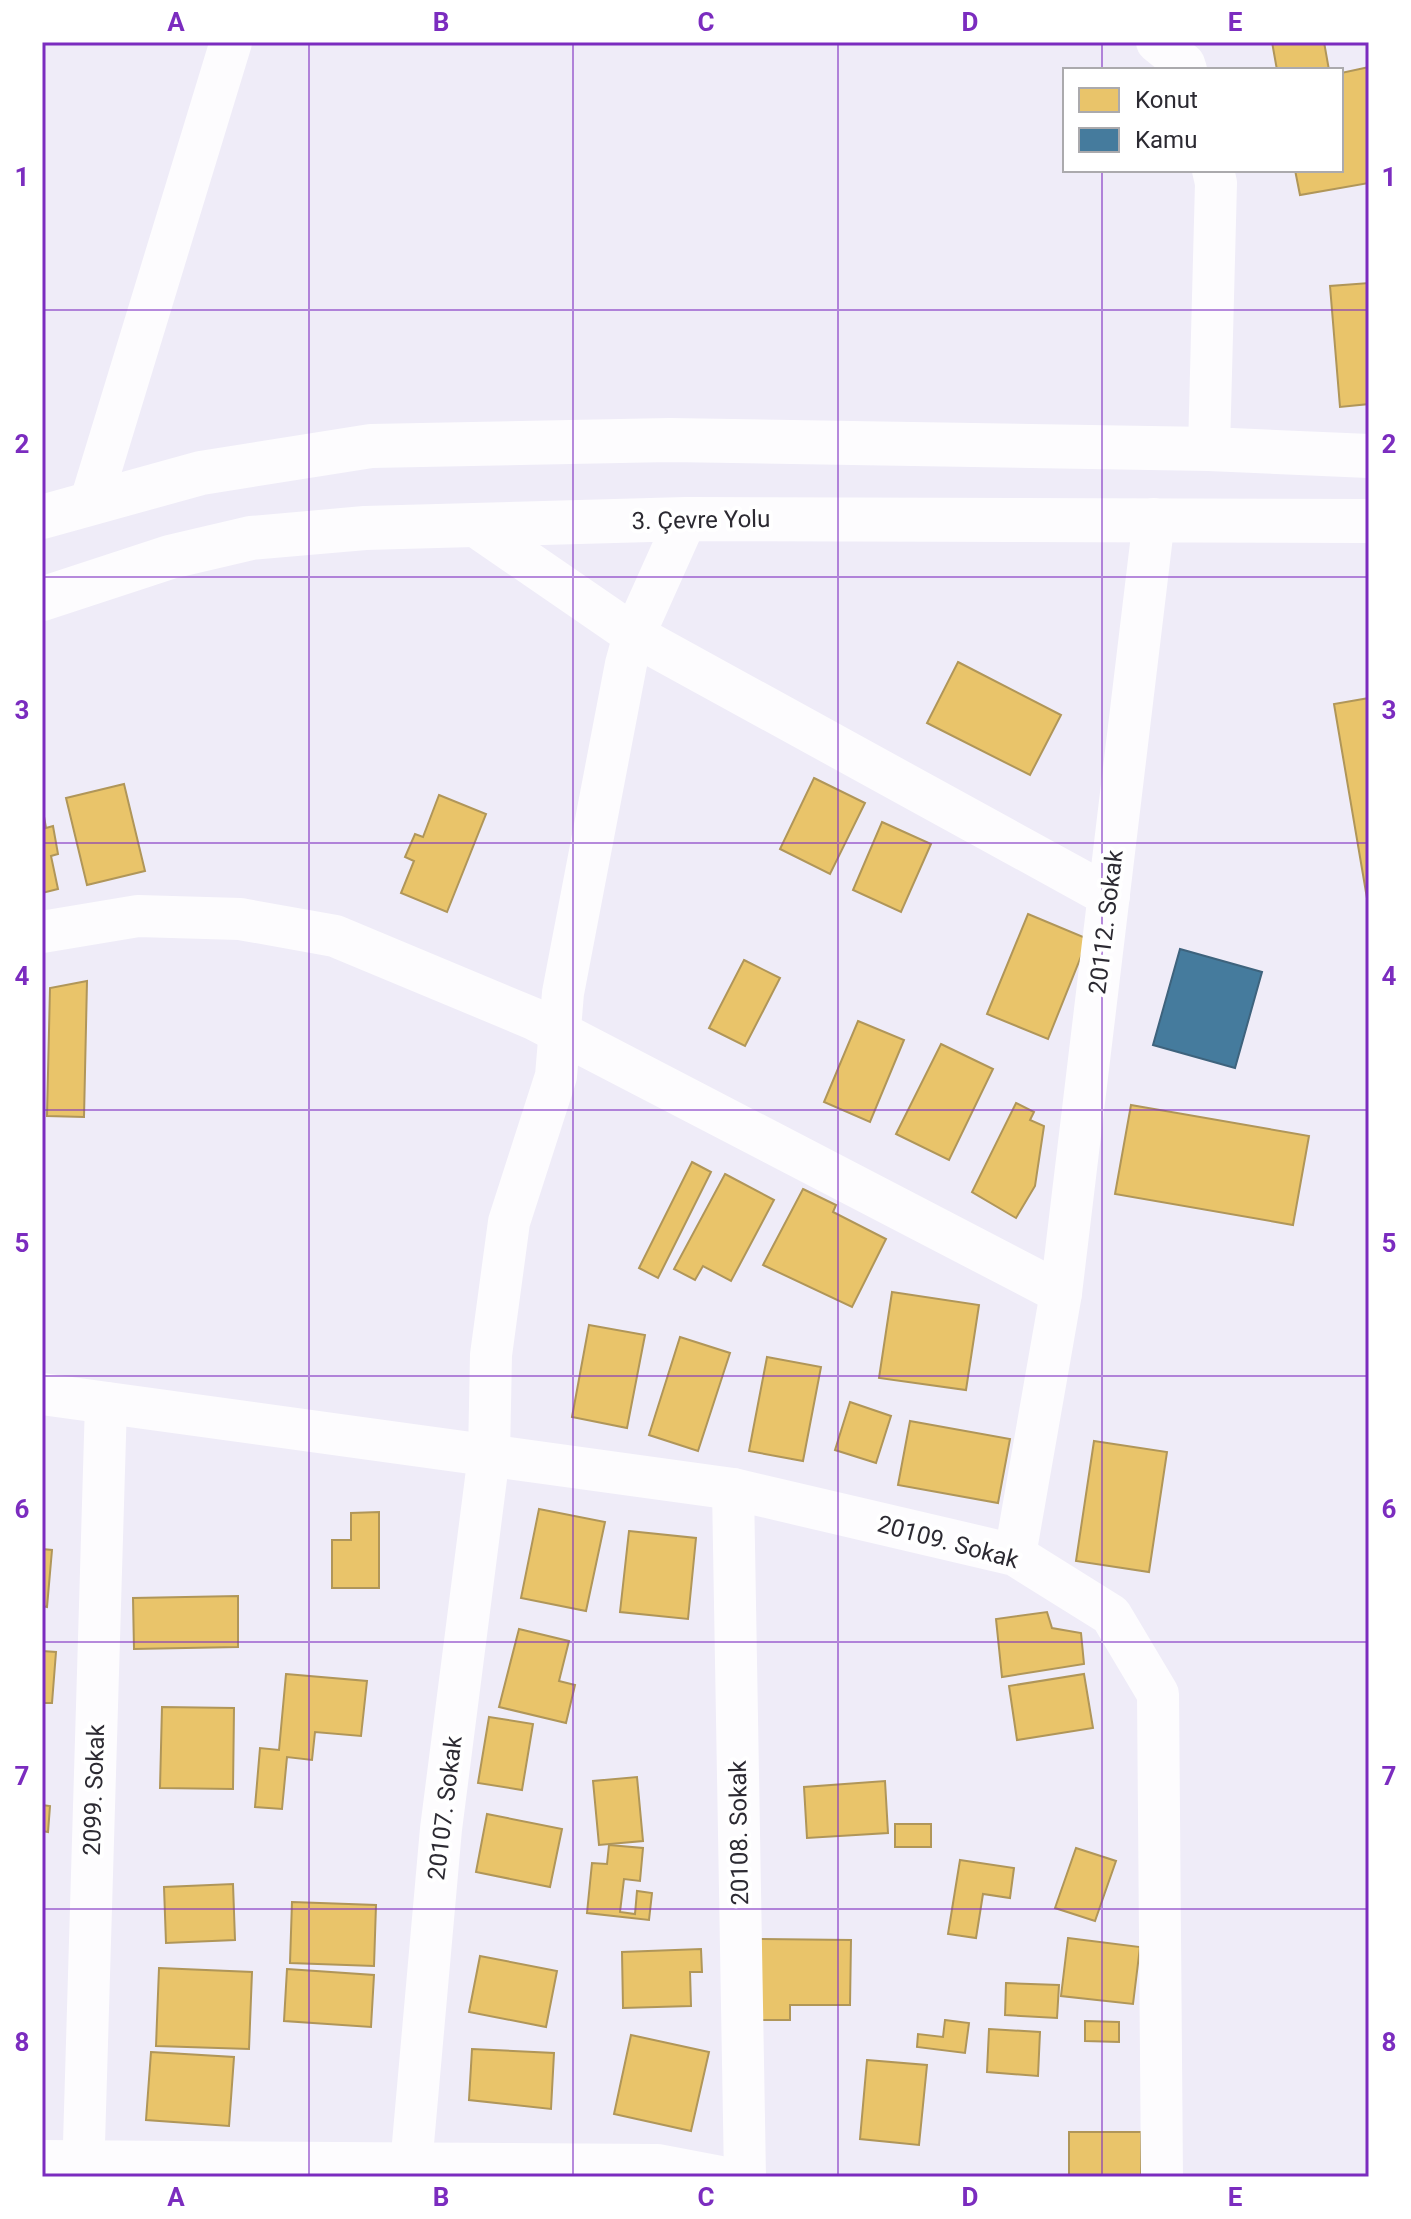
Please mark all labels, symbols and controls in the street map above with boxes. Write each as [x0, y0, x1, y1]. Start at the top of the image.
text: A [167, 7, 185, 37]
text: B [433, 7, 449, 37]
text: C [697, 7, 715, 37]
text: D [962, 7, 978, 37]
text: E [1228, 7, 1243, 37]
legend [1063, 68, 1343, 172]
text: Konut [1135, 86, 1198, 114]
text: Kamu [1135, 126, 1197, 154]
text: 1 [15, 162, 29, 192]
text: 1 [1382, 162, 1396, 192]
text: 2 [15, 429, 29, 459]
text: 2 [1382, 429, 1396, 459]
street label: 3. Çevre Yolu [631, 505, 771, 535]
text: 3 [15, 695, 29, 725]
text: 3 [1382, 695, 1396, 725]
street label: 20112. Sokak [1083, 847, 1129, 996]
text: 4 [15, 961, 30, 991]
text: 4 [1382, 961, 1397, 991]
text: 5 [15, 1228, 29, 1258]
text: 5 [1382, 1228, 1396, 1258]
text: 6 [15, 1494, 30, 1524]
text: 6 [1382, 1494, 1397, 1524]
street label: 20109. Sokak [874, 1510, 1022, 1575]
street label: 2099. Sokak [78, 1723, 110, 1856]
street label: 20107. Sokak [422, 1733, 468, 1882]
street label: 20108. Sokak [724, 1759, 754, 1906]
text: 7 [15, 1761, 29, 1791]
text: 7 [1382, 1761, 1396, 1791]
text: 8 [15, 2027, 29, 2057]
text: 8 [1382, 2027, 1396, 2057]
text: A [167, 2182, 185, 2212]
text: B [433, 2182, 449, 2212]
text: C [697, 2182, 715, 2212]
text: D [962, 2182, 978, 2212]
text: E [1228, 2182, 1243, 2212]

